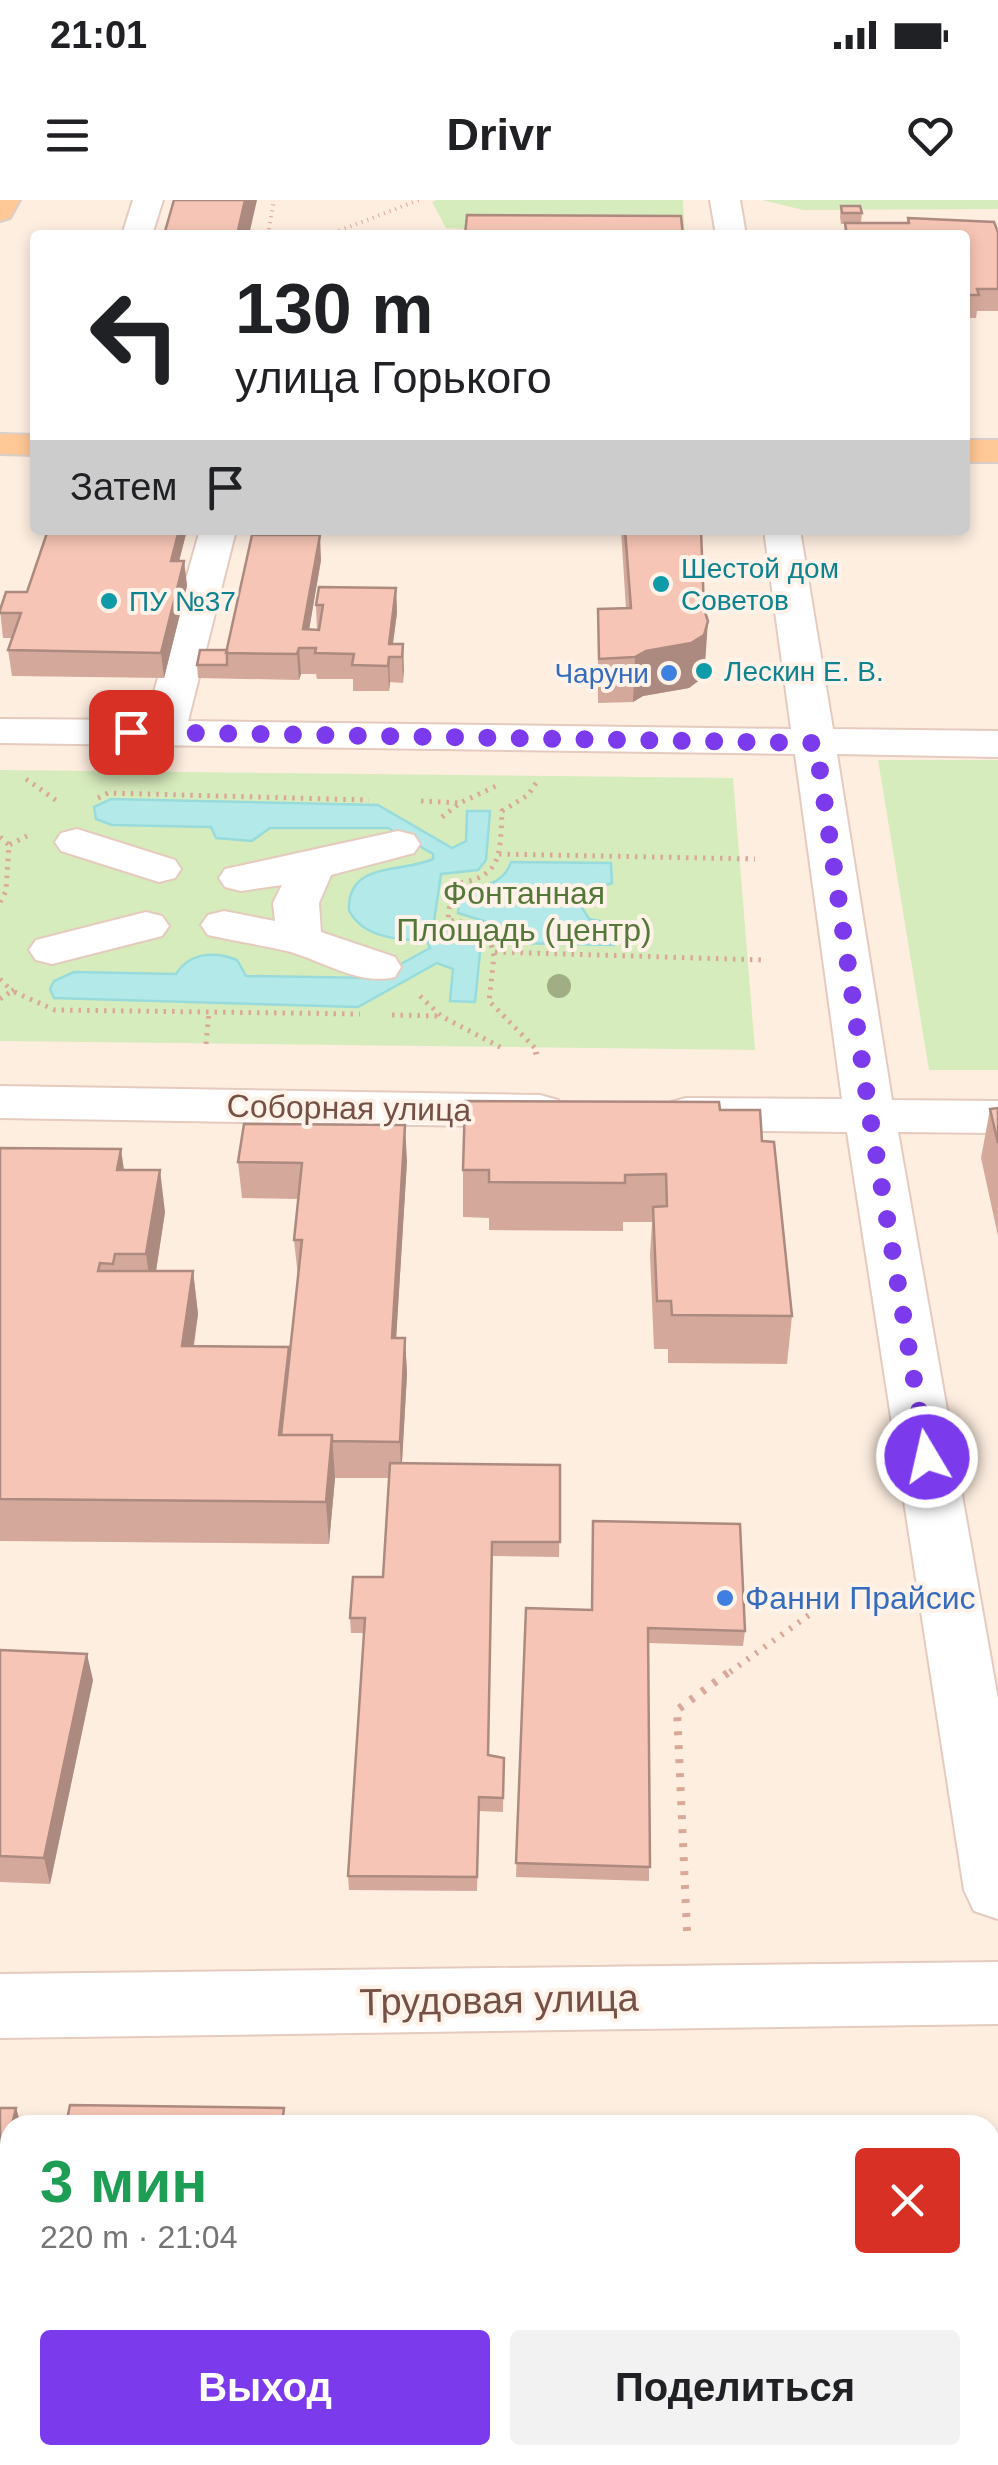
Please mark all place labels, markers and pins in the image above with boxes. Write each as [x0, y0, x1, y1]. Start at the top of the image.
place label: Шестой дом Советов [681, 553, 839, 616]
marker: Шестой дом Советов [650, 573, 672, 595]
place label: ПУ №37 [129, 586, 236, 617]
marker: ПУ №37 [98, 590, 120, 612]
place label: Лескин Е. В. [724, 656, 884, 687]
place label: Чаруни [554, 658, 649, 689]
marker: Лескин Е. В. [693, 660, 715, 682]
marker: Чаруни [658, 662, 680, 684]
pin [89, 690, 174, 775]
place label: Фанни Прайсис [745, 1580, 976, 1616]
marker: Фанни Прайсис [714, 1587, 736, 1609]

